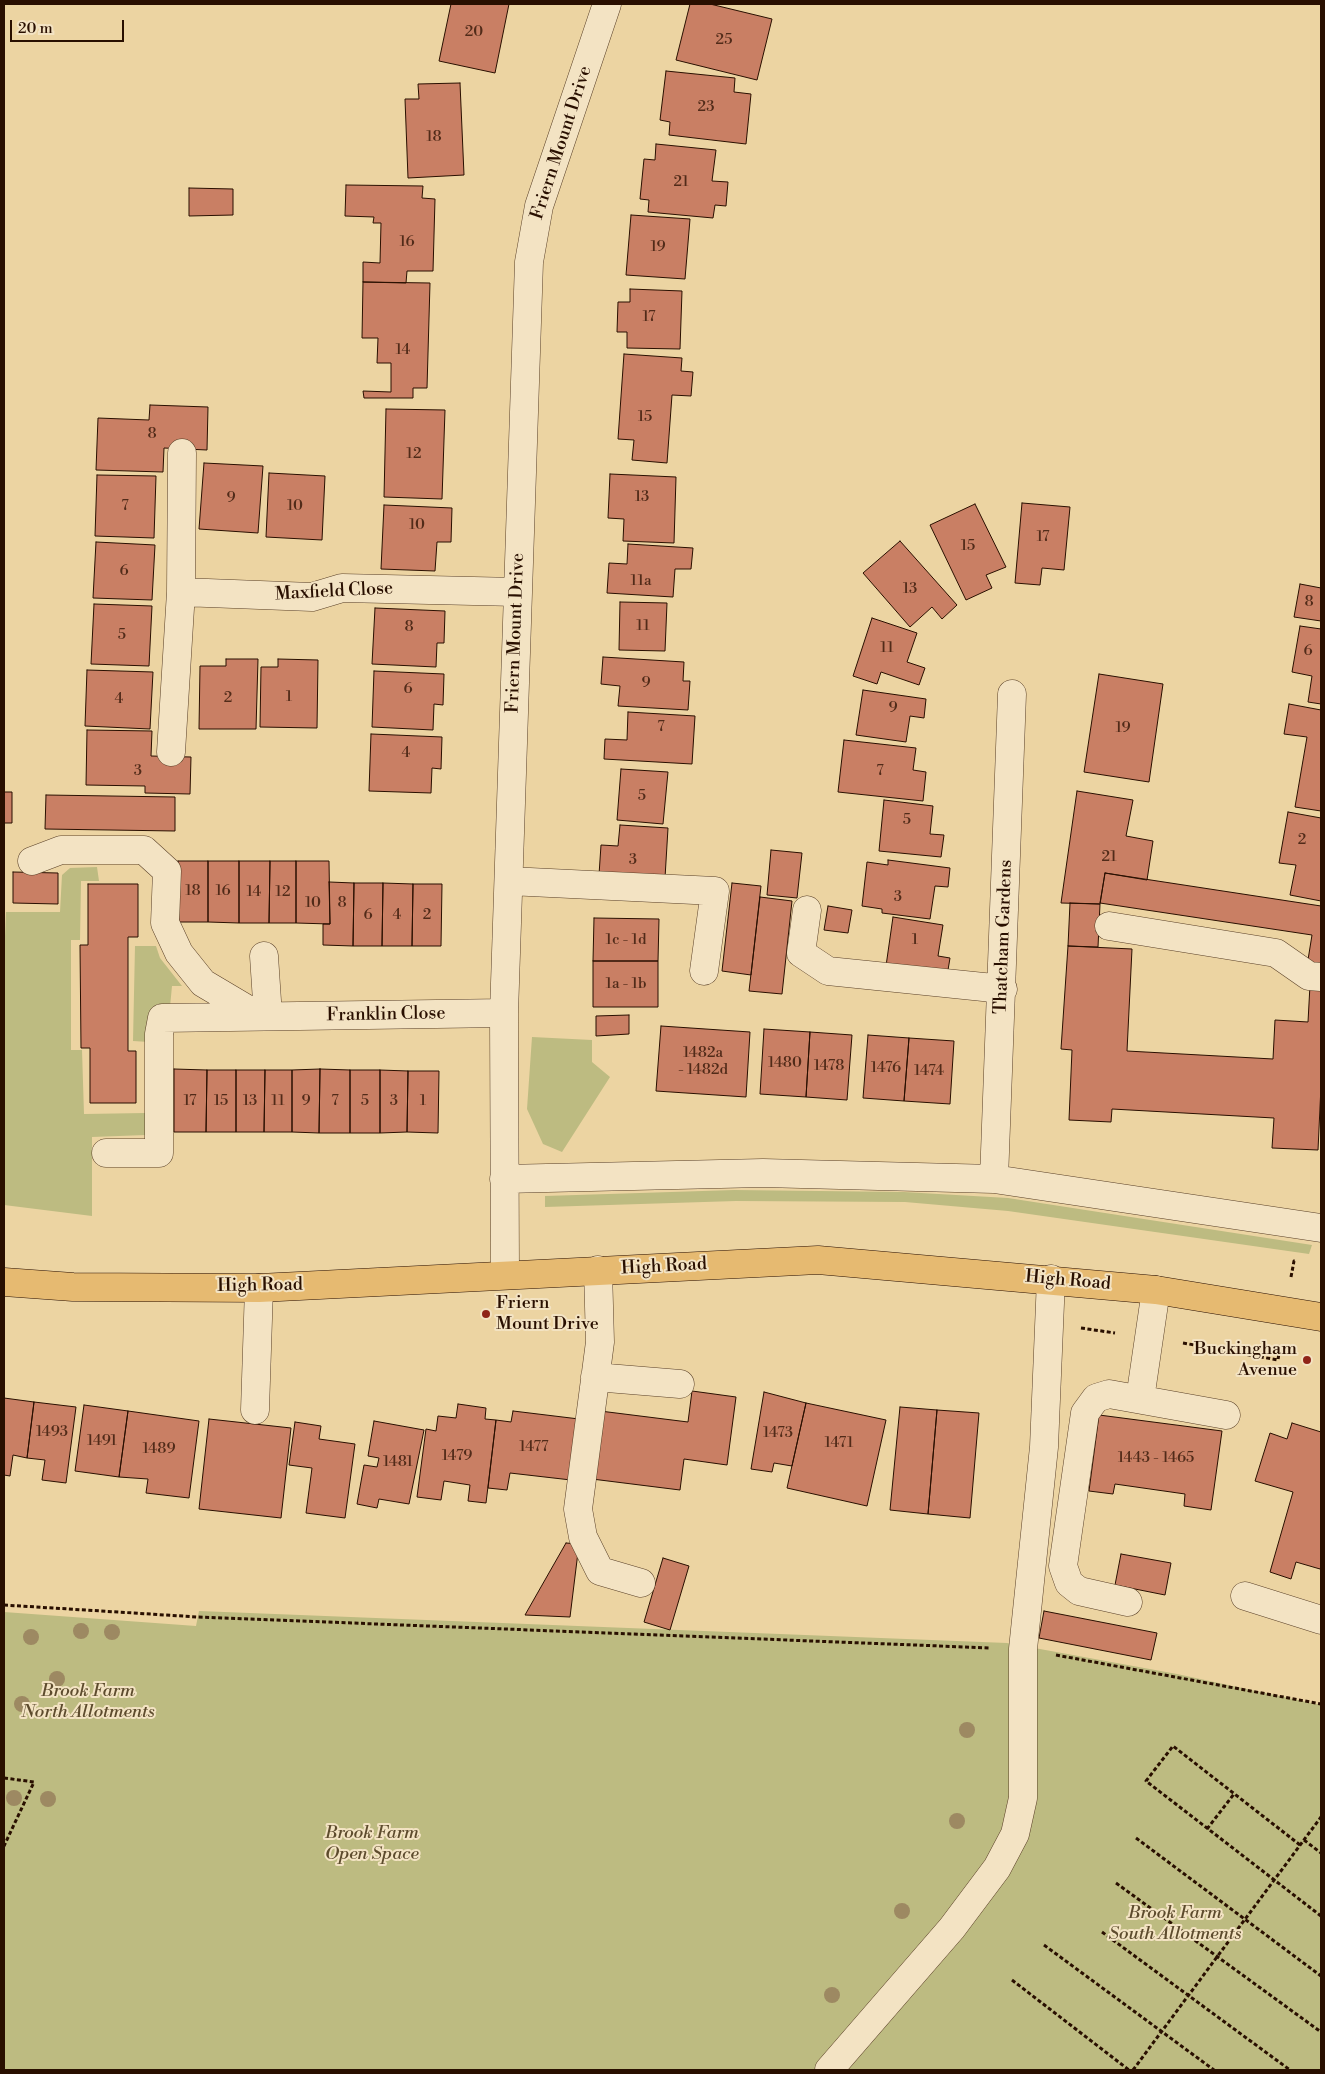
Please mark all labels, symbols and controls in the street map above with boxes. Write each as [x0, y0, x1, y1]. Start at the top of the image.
scale bar [12, 10, 126, 42]
text: 20 m [18, 19, 53, 38]
house number: 20 [465, 23, 483, 41]
house number: 25 [716, 31, 732, 49]
street label: Friern Mount Drive [527, 63, 597, 223]
house number: 23 [698, 98, 714, 116]
house number: 18 [426, 128, 442, 146]
house number: 21 [673, 173, 689, 191]
house number: 16 [399, 233, 415, 251]
house number: 19 [650, 238, 666, 256]
house number: 17 [642, 308, 656, 326]
house number: 14 [396, 341, 410, 359]
house number: 15 [638, 408, 652, 426]
house number: 8 [147, 425, 157, 443]
house number: 12 [406, 445, 422, 463]
house number: 13 [635, 488, 649, 506]
house number: 9 [226, 489, 236, 507]
house number: 7 [121, 497, 129, 515]
house number: 10 [287, 497, 303, 515]
house number: 10 [409, 516, 425, 534]
house number: 17 [1036, 528, 1050, 546]
house number: 15 [961, 537, 975, 555]
street label: Friern Mount Drive [502, 553, 530, 713]
house number: 6 [119, 562, 129, 580]
house number: 11a [631, 572, 651, 590]
street label: Maxfield Close [274, 578, 394, 606]
house number: 13 [903, 580, 917, 598]
house number: 8 [1304, 593, 1314, 611]
house number: 11 [636, 617, 650, 635]
house number: 8 [404, 618, 414, 636]
house number: 5 [118, 626, 126, 644]
house number: 11 [880, 639, 894, 657]
house number: 6 [1303, 642, 1313, 660]
house number: 9 [641, 674, 651, 692]
house number: 6 [403, 680, 413, 698]
house number: 1 [286, 688, 292, 706]
house number: 2 [224, 689, 232, 707]
house number: 4 [115, 690, 123, 708]
house number: 9 [888, 699, 898, 717]
house number: 7 [657, 718, 665, 736]
house number: 19 [1115, 719, 1131, 737]
house number: 4 [402, 744, 410, 762]
house number: 3 [134, 762, 142, 780]
house number: 7 [876, 762, 884, 780]
house number: 5 [638, 787, 646, 805]
house number: 5 [903, 811, 911, 829]
house number: 2 [1298, 831, 1306, 849]
house number: 21 [1101, 848, 1117, 866]
house number: 3 [629, 851, 637, 869]
street label: Thatcham Gardens [991, 859, 1017, 1015]
house number: 18 [185, 882, 201, 900]
house number: 16 [215, 882, 231, 900]
house number: 14 [247, 883, 261, 901]
house number: 12 [275, 883, 291, 901]
house number: 3 [894, 888, 902, 906]
house number: 10 [305, 894, 321, 912]
house number: 8 [337, 894, 347, 912]
house number: 6 [363, 906, 373, 924]
house number: 4 [393, 906, 401, 924]
house number: 2 [423, 906, 431, 924]
house number: 1c - 1d [605, 931, 647, 949]
house number: 1 [912, 931, 918, 949]
house number: 1a - 1b [605, 975, 647, 993]
street label: Franklin Close [326, 1003, 446, 1027]
house number: 1482a - 1482d [678, 1044, 728, 1079]
house number: 1480 [768, 1054, 802, 1072]
house number: 1478 [814, 1057, 844, 1075]
house number: 1476 [871, 1059, 901, 1077]
house number: 1474 [914, 1062, 944, 1080]
house number: 17 [183, 1092, 197, 1110]
house number: 15 [214, 1092, 228, 1110]
house number: 13 [243, 1092, 257, 1110]
house number: 11 [271, 1092, 285, 1110]
house number: 9 [301, 1092, 311, 1110]
house number: 7 [331, 1092, 339, 1110]
house number: 5 [361, 1092, 369, 1110]
house number: 3 [390, 1092, 398, 1110]
house number: 1 [420, 1092, 426, 1110]
street label: High Road [621, 1254, 707, 1280]
street label: High Road [1024, 1266, 1112, 1296]
street label: High Road [217, 1274, 303, 1298]
place label: Friern Mount Drive [496, 1293, 599, 1336]
marker: Friern Mount Drive [480, 1308, 492, 1320]
place label: Buckingham Avenue [1194, 1339, 1297, 1382]
marker: Buckingham Avenue [1301, 1354, 1313, 1366]
house number: 1493 [36, 1423, 68, 1441]
house number: 1473 [763, 1424, 793, 1442]
house number: 1491 [87, 1432, 117, 1450]
house number: 1471 [825, 1434, 853, 1452]
house number: 1477 [519, 1438, 549, 1456]
house number: 1489 [142, 1440, 176, 1458]
house number: 1479 [442, 1447, 472, 1465]
house number: 1443 - 1465 [1118, 1449, 1194, 1467]
house number: 1481 [383, 1453, 413, 1471]
park label: Brook Farm North Allotments [21, 1681, 155, 1724]
park label: Brook Farm Open Space [325, 1823, 419, 1866]
park label: Brook Farm South Allotments [1109, 1903, 1241, 1946]

